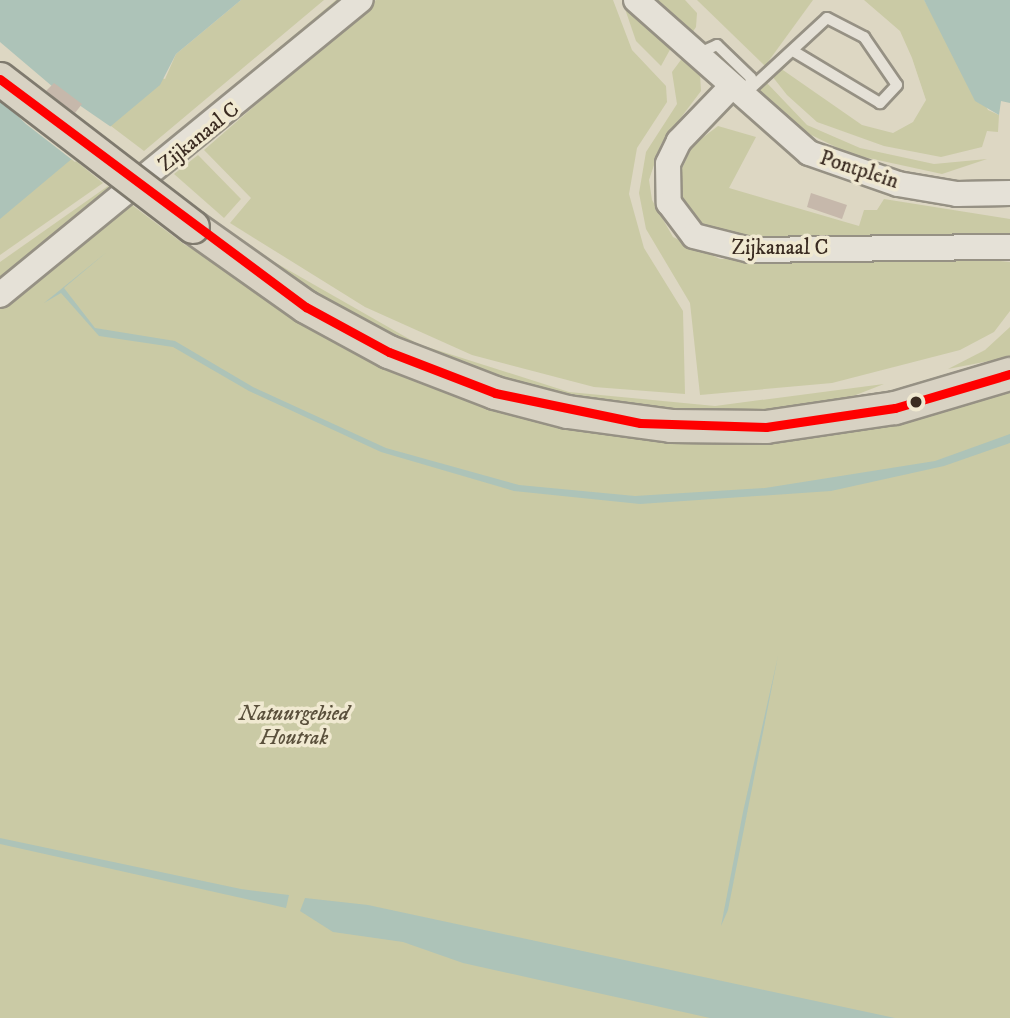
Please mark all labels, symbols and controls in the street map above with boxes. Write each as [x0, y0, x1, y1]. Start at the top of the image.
street label: Zijkanaal C [153, 97, 245, 177]
street label: Pontplein [816, 145, 902, 195]
street label: Zijkanaal C [732, 235, 828, 261]
unlabelled marker [909, 395, 923, 409]
park label: Natuurgebied Houtrak [239, 701, 349, 751]

